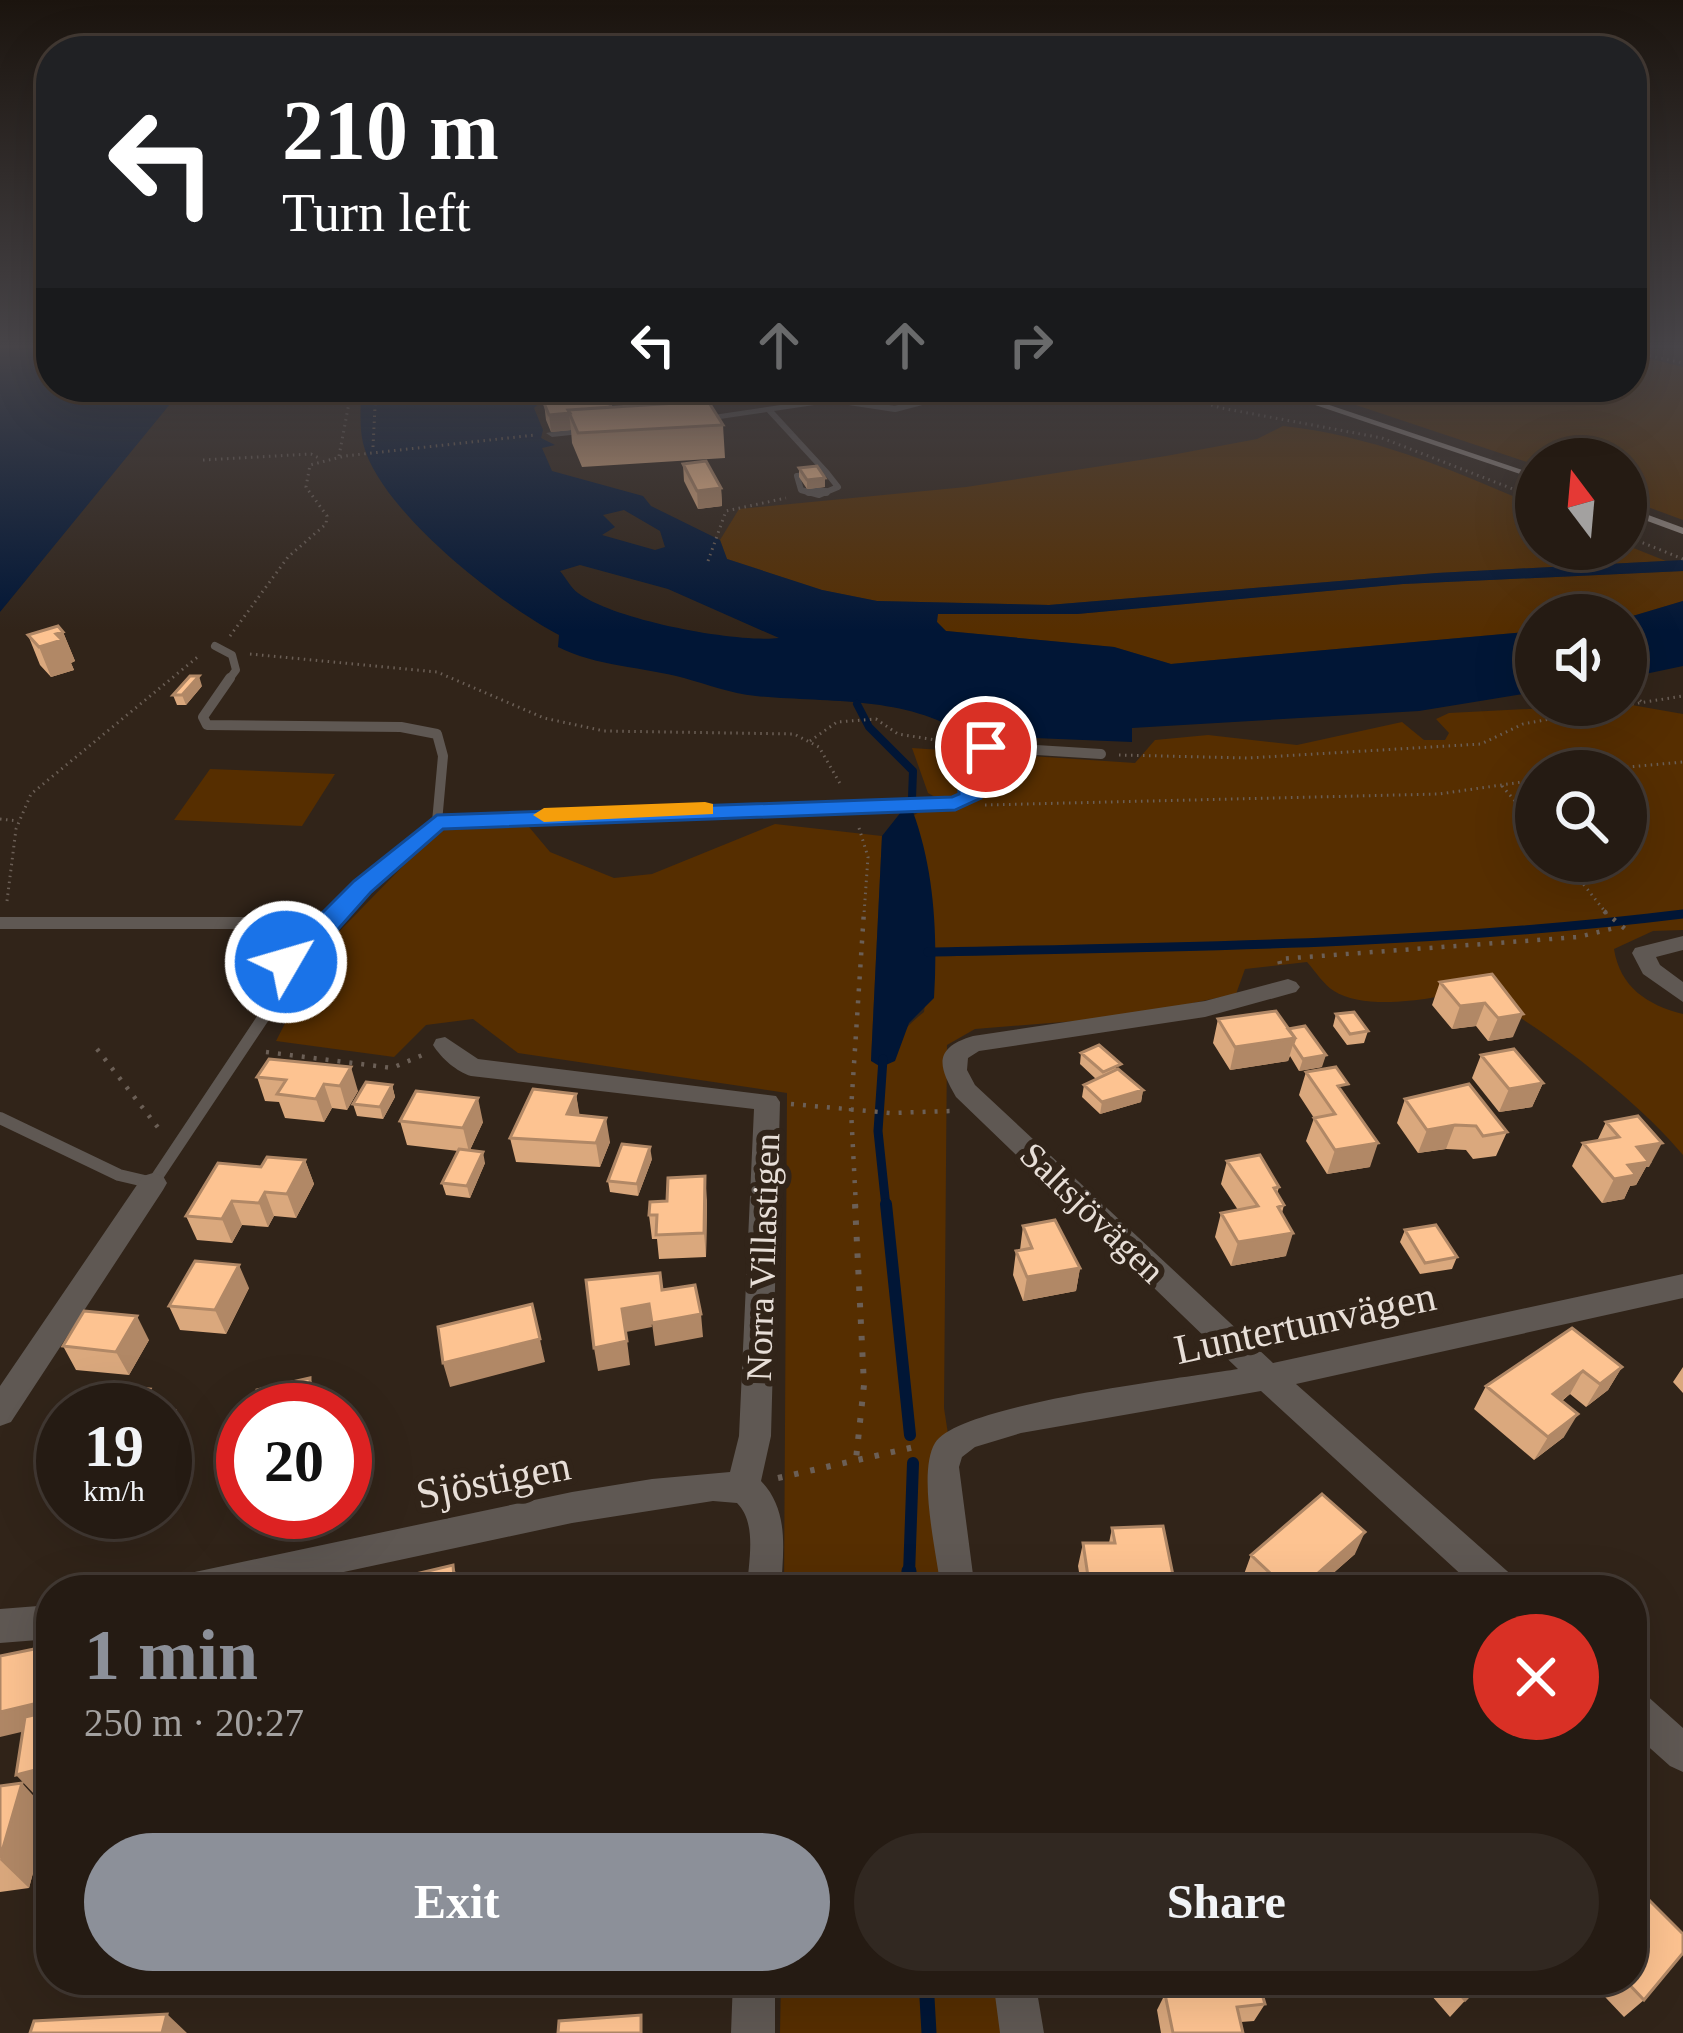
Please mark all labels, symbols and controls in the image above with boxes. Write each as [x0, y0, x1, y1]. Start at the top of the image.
icon: left [84, 84, 240, 240]
text: 210 m [282, 84, 499, 177]
text: Turn left [282, 183, 471, 243]
icon: left [620, 312, 686, 378]
icon: ahead [746, 312, 812, 378]
icon: ahead [872, 312, 938, 378]
icon: right [998, 312, 1064, 378]
north arrow [1515, 438, 1647, 570]
map controls [1515, 438, 1647, 882]
button: sound [1515, 594, 1647, 726]
pin [935, 696, 1037, 798]
icon: arrive [953, 714, 1019, 780]
button: search [1515, 750, 1647, 882]
position arrow [223, 899, 349, 1025]
street label: Norra Villastigen [739, 1132, 787, 1382]
street label: Saltsjövägen [1012, 1134, 1172, 1291]
street label: Luntertunvägen [1170, 1273, 1440, 1373]
speed limit sign: 20 [216, 1383, 372, 1539]
text: 19 [84, 1413, 144, 1479]
street label: Sjöstigen [412, 1442, 574, 1517]
text: km/h [83, 1474, 145, 1507]
button: close [1473, 1614, 1599, 1740]
text: 1 min [84, 1615, 258, 1695]
text: 250 m · 20:27 [84, 1701, 304, 1744]
button: Exit [84, 1833, 830, 1971]
button: Share [854, 1833, 1599, 1971]

